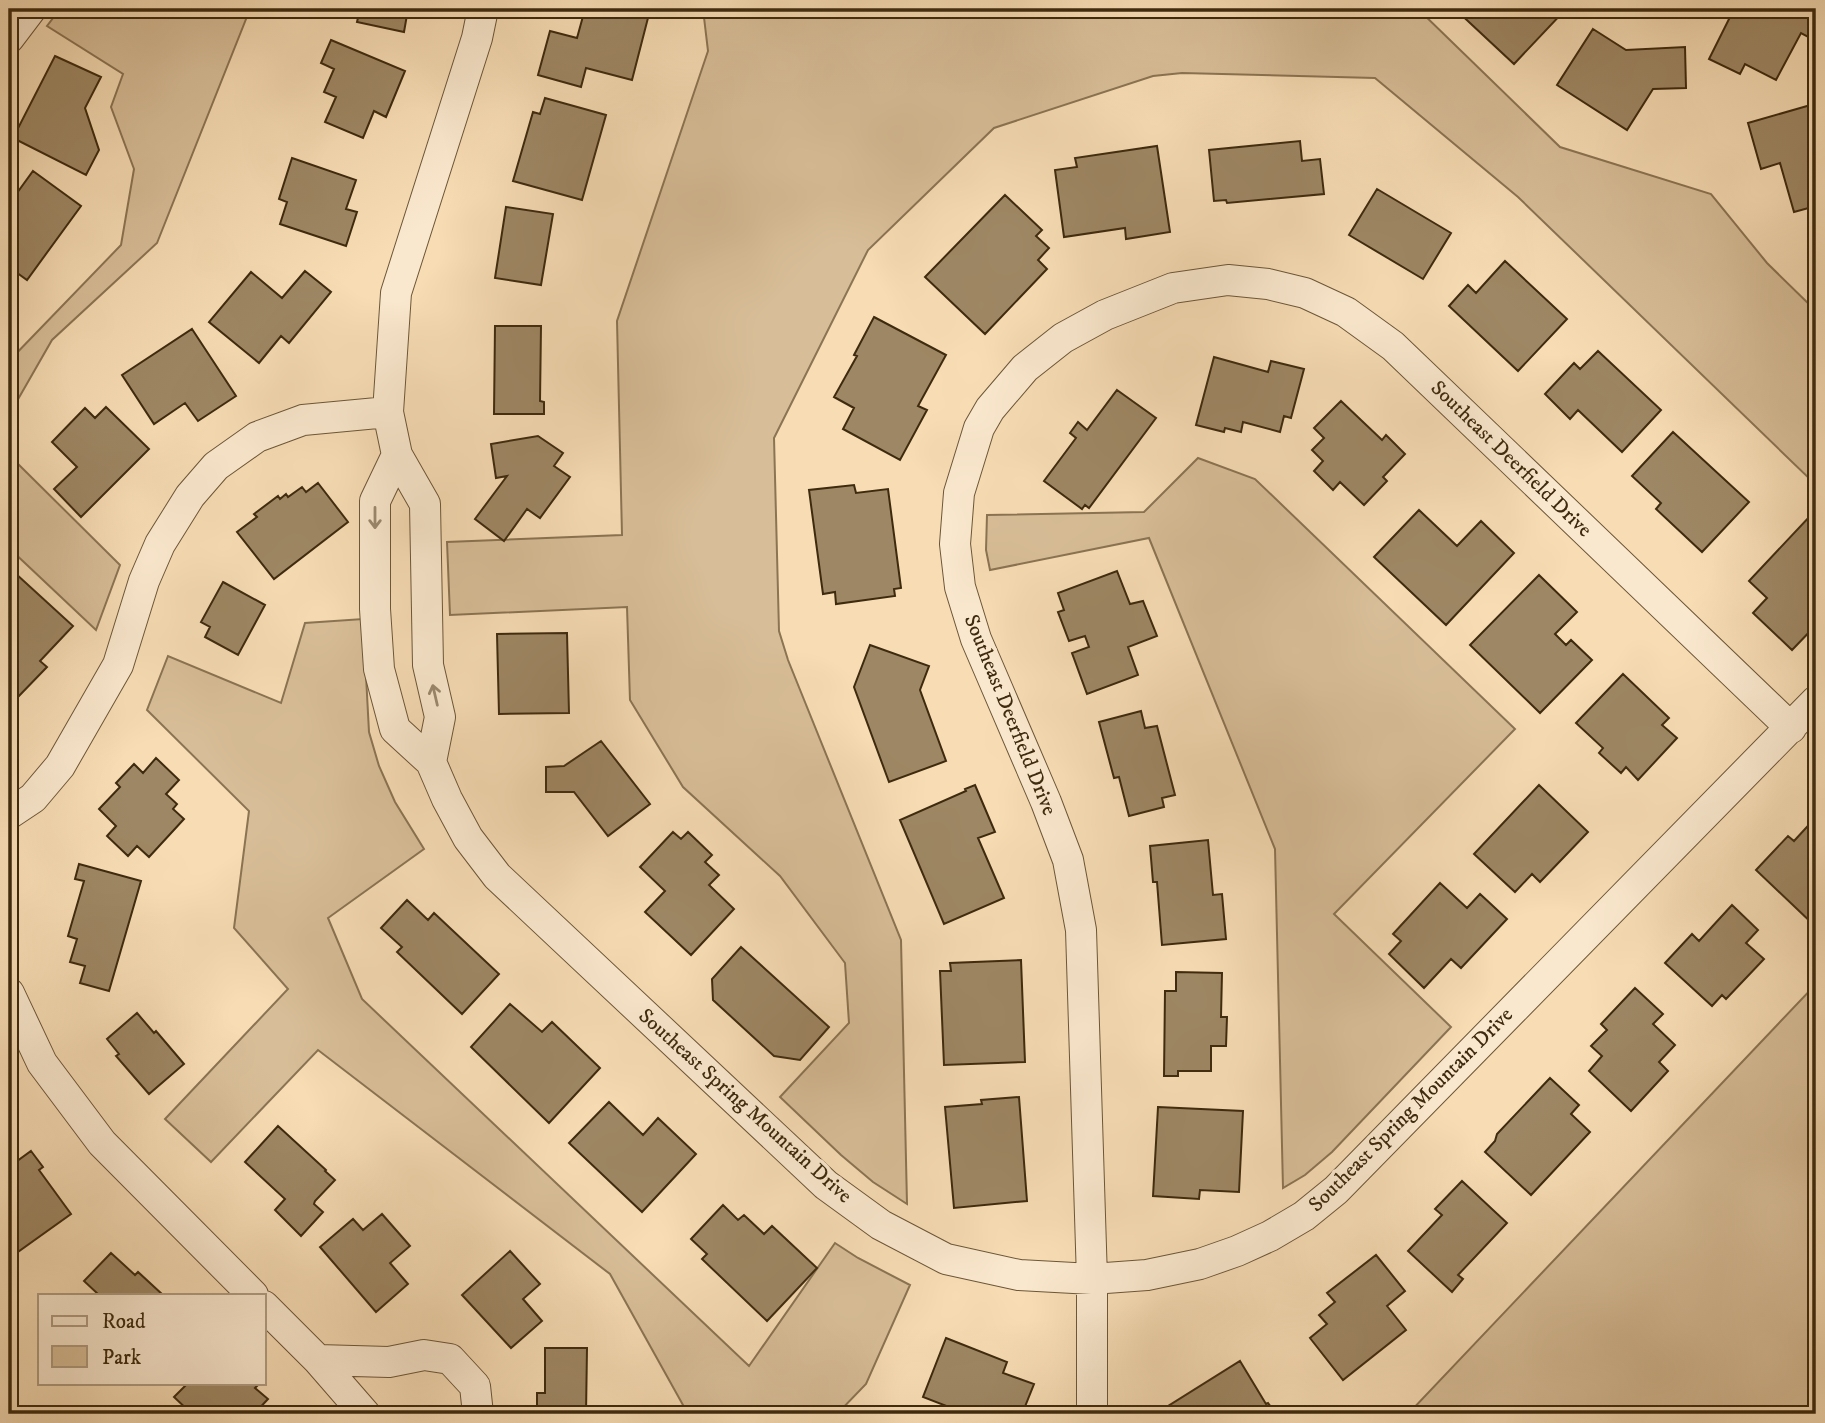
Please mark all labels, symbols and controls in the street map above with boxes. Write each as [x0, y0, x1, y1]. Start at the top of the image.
street label: Southeast Deerfield Drive [1425, 375, 1597, 543]
one-way arrow [368, 507, 382, 530]
street label: Southeast Deerfield Drive [958, 611, 1062, 820]
one-way arrow [427, 684, 441, 707]
street label: Southeast Spring Mountain Drive [1303, 1002, 1519, 1218]
street label: Southeast Spring Mountain Drive [633, 1003, 857, 1209]
legend [38, 1294, 266, 1384]
text: Road [102, 1309, 146, 1335]
text: Park [102, 1345, 142, 1371]

